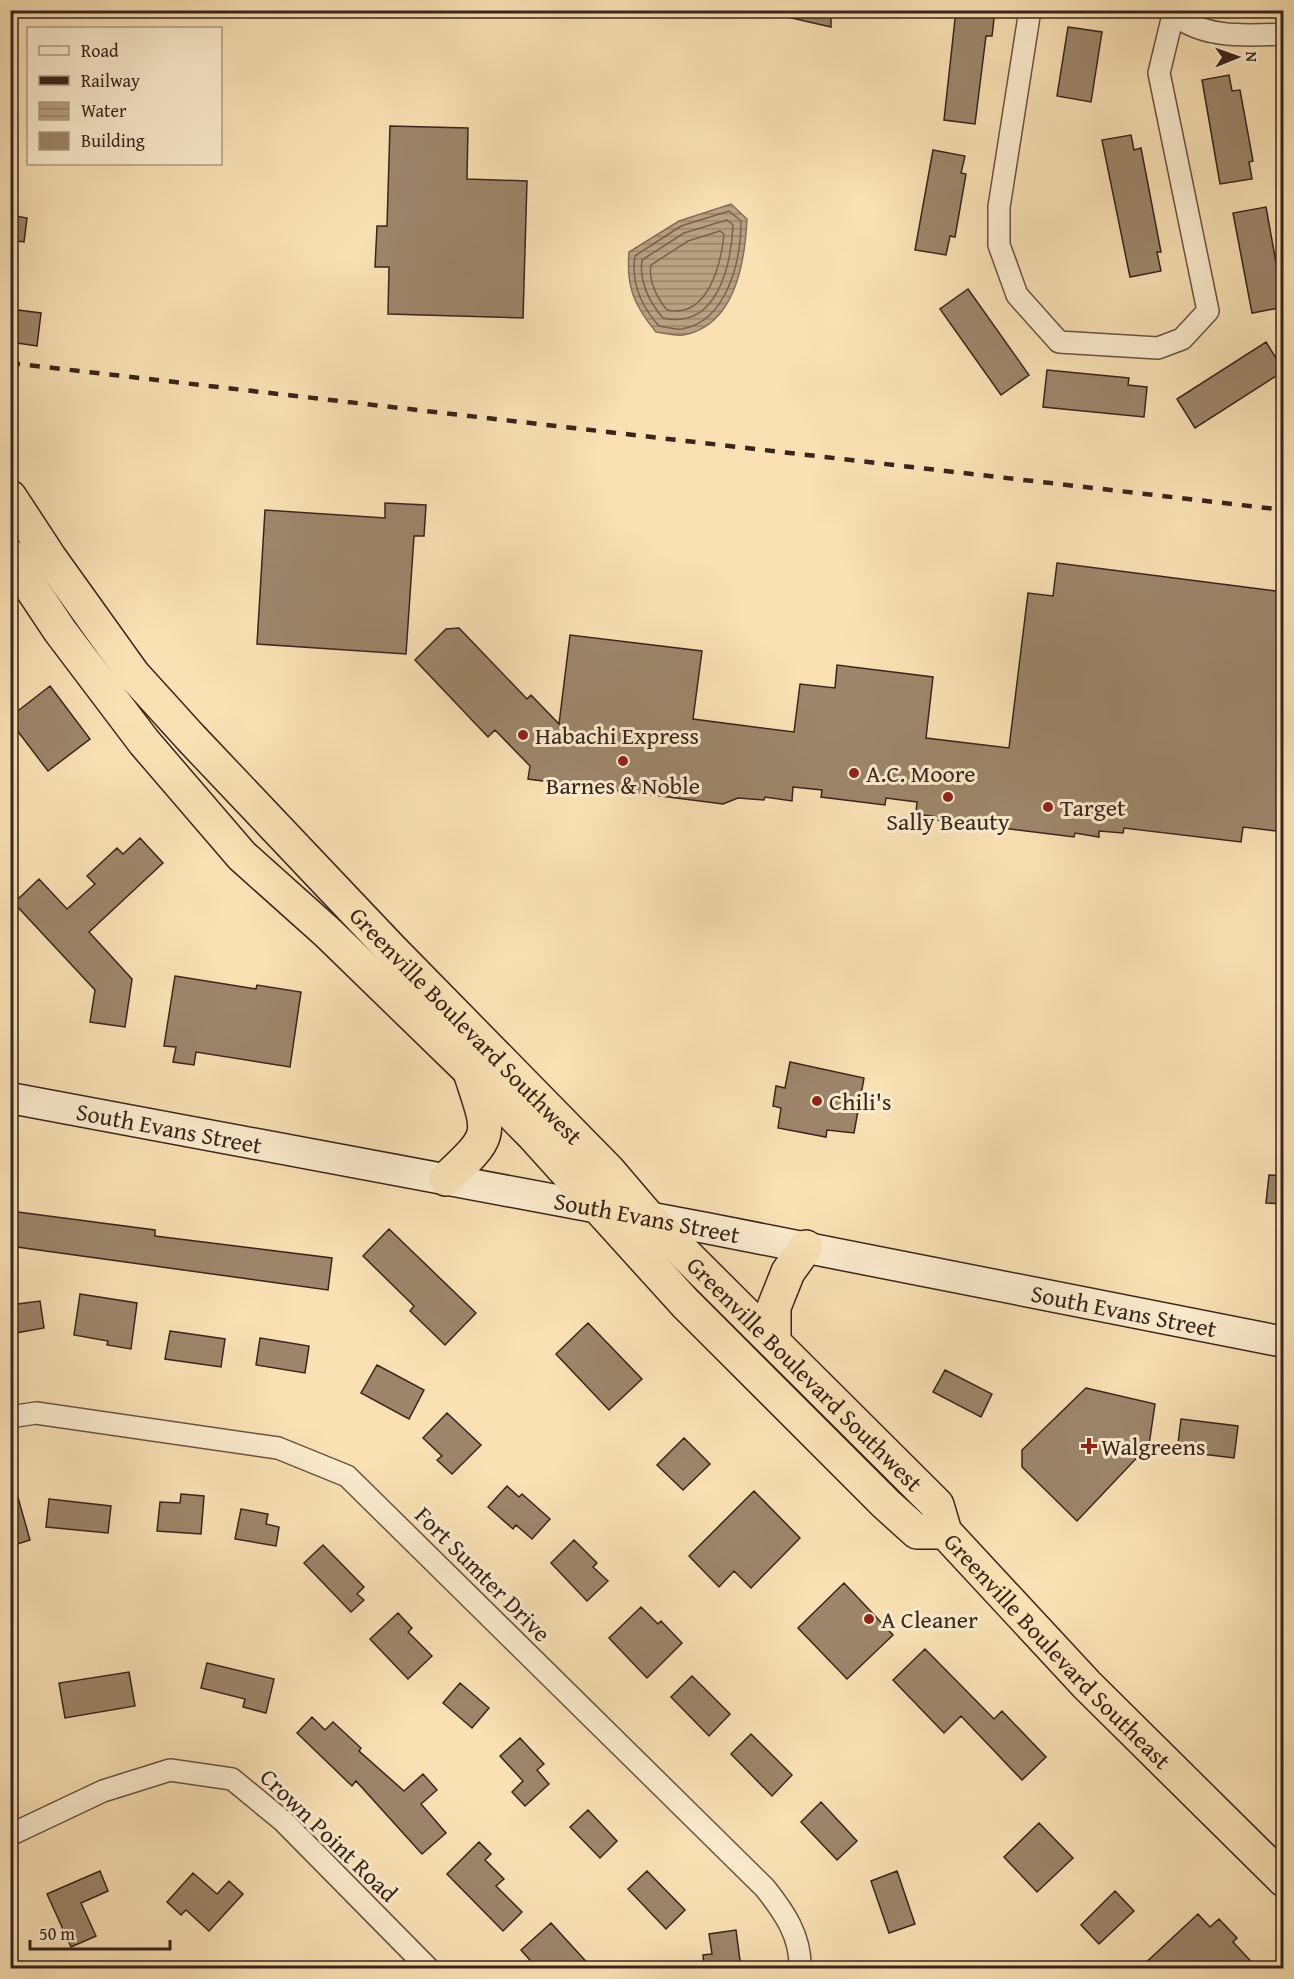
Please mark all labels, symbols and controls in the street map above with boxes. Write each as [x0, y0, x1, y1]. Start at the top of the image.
legend [27, 27, 222, 165]
north arrow [1207, 27, 1267, 87]
text: Road [81, 37, 119, 64]
text: N [1240, 51, 1264, 63]
text: Railway [81, 67, 140, 94]
text: Water [81, 97, 127, 124]
text: Building [81, 127, 145, 154]
place label: Habachi Express [535, 718, 699, 753]
marker: Habachi Express [516, 728, 530, 742]
marker: Barnes & Noble [616, 754, 630, 768]
place label: A.C. Moore [866, 756, 976, 791]
marker: A.C. Moore [847, 766, 861, 780]
place label: Barnes & Noble [546, 768, 700, 803]
marker: Sally Beauty [941, 790, 955, 804]
place label: Target [1060, 790, 1126, 825]
marker: Target [1041, 800, 1055, 814]
place label: Sally Beauty [886, 804, 1010, 839]
street label: Greenville Boulevard Southwest [342, 898, 591, 1153]
place label: Chili's [829, 1084, 891, 1119]
street label: South Evans Street [74, 1093, 265, 1162]
marker: Chili's [810, 1094, 824, 1108]
street label: South Evans Street [551, 1182, 743, 1252]
street label: Greenville Boulevard Southwest [679, 1248, 931, 1500]
street label: South Evans Street [1028, 1275, 1220, 1346]
place label: Walgreens [1101, 1429, 1206, 1464]
marker: Walgreens [1082, 1439, 1096, 1453]
street label: Fort Sumter Drive [407, 1498, 559, 1650]
street label: Greenville Boulevard Southeast [936, 1524, 1180, 1777]
place label: A Cleaner [881, 1602, 978, 1637]
marker: A Cleaner [862, 1612, 876, 1626]
street label: Crown Point Road [252, 1760, 406, 1910]
scale bar [30, 1913, 170, 1951]
text: 50 m [39, 1920, 75, 1947]

